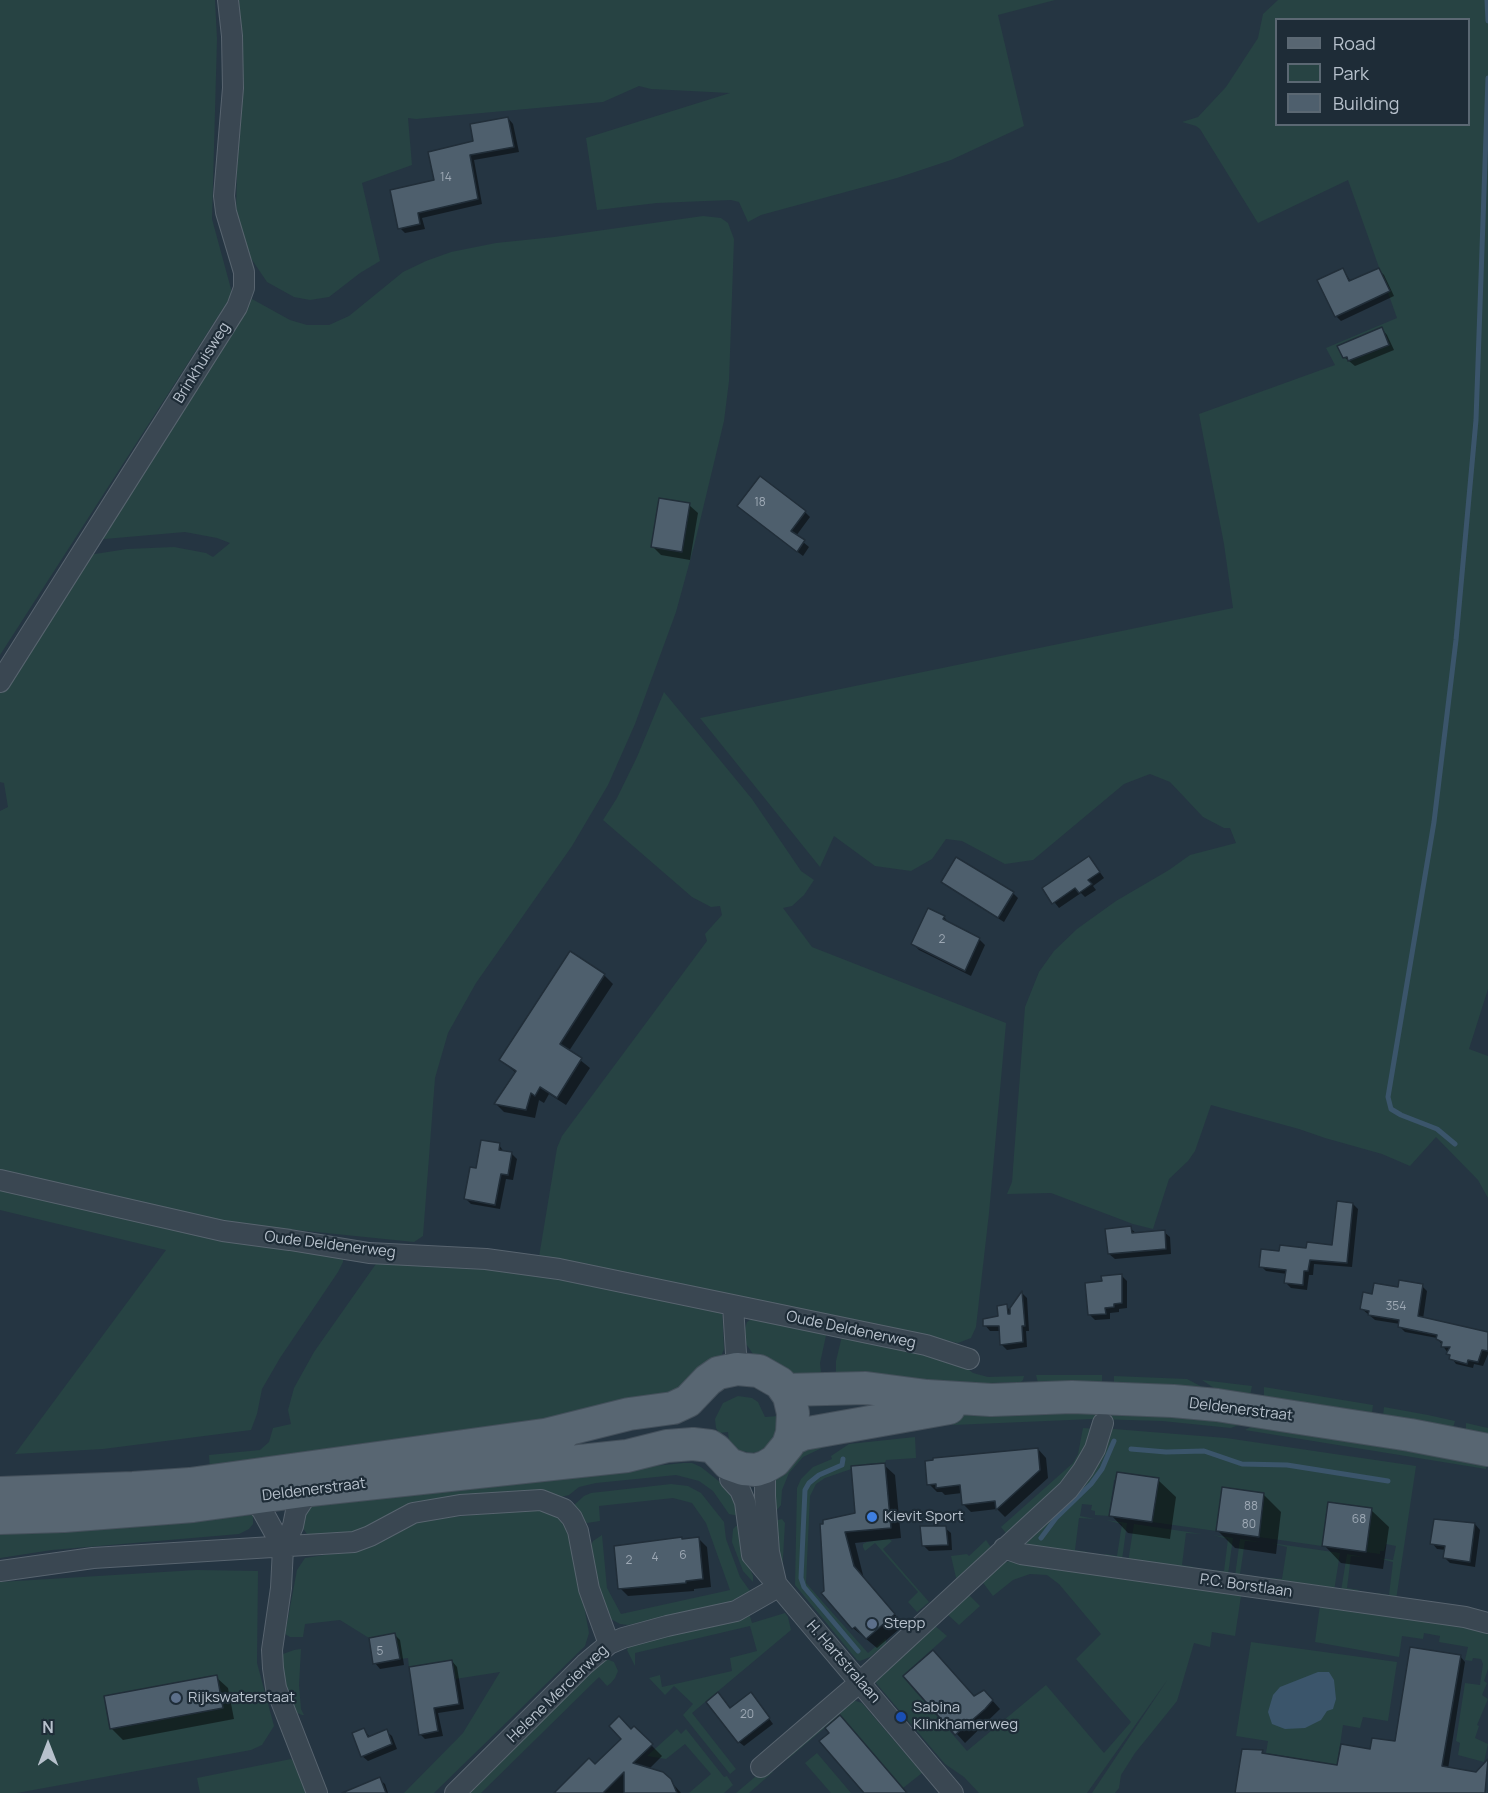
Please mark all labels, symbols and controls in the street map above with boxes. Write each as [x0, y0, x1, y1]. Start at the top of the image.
legend [1275, 18, 1470, 126]
text: Road [1333, 31, 1376, 55]
text: Park [1333, 61, 1369, 85]
text: Building [1333, 91, 1399, 115]
house number: 14 [440, 171, 452, 185]
street label: Brinkhuisweg [170, 319, 234, 407]
house number: 18 [754, 496, 766, 510]
house number: 2 [939, 933, 945, 947]
street label: Oude Deldenerweg [263, 1228, 397, 1262]
house number: 354 [1386, 1300, 1406, 1314]
street label: Oude Deldenerweg [785, 1307, 917, 1353]
street label: Deldenerstraat [1188, 1395, 1294, 1425]
street label: Deldenerstraat [261, 1475, 367, 1505]
house number: 88 [1244, 1500, 1258, 1514]
place label: Kievit Sport [884, 1508, 963, 1526]
marker: Kievit Sport [865, 1510, 879, 1524]
house number: 68 [1352, 1513, 1366, 1527]
house number: 80 [1242, 1518, 1256, 1532]
house number: 6 [679, 1549, 687, 1563]
house number: 4 [651, 1551, 659, 1565]
house number: 2 [626, 1554, 632, 1568]
street label: P.C. Borstlaan [1199, 1571, 1293, 1601]
place label: Stepp [884, 1615, 925, 1633]
street label: H. Hartstralaan [802, 1617, 884, 1707]
marker: Stepp [865, 1617, 879, 1631]
street label: Helene Mercierweg [504, 1641, 612, 1747]
house number: 5 [377, 1645, 383, 1659]
place label: Rijkswaterstaat [188, 1689, 295, 1707]
marker: Rijkswaterstaat [169, 1691, 183, 1705]
place label: Sabina Klinkhamerweg [913, 1699, 1018, 1734]
house number: 20 [740, 1708, 754, 1722]
marker: Sabina Klinkhamerweg [894, 1710, 908, 1724]
north arrow [18, 1715, 78, 1775]
text: N [42, 1716, 54, 1738]

